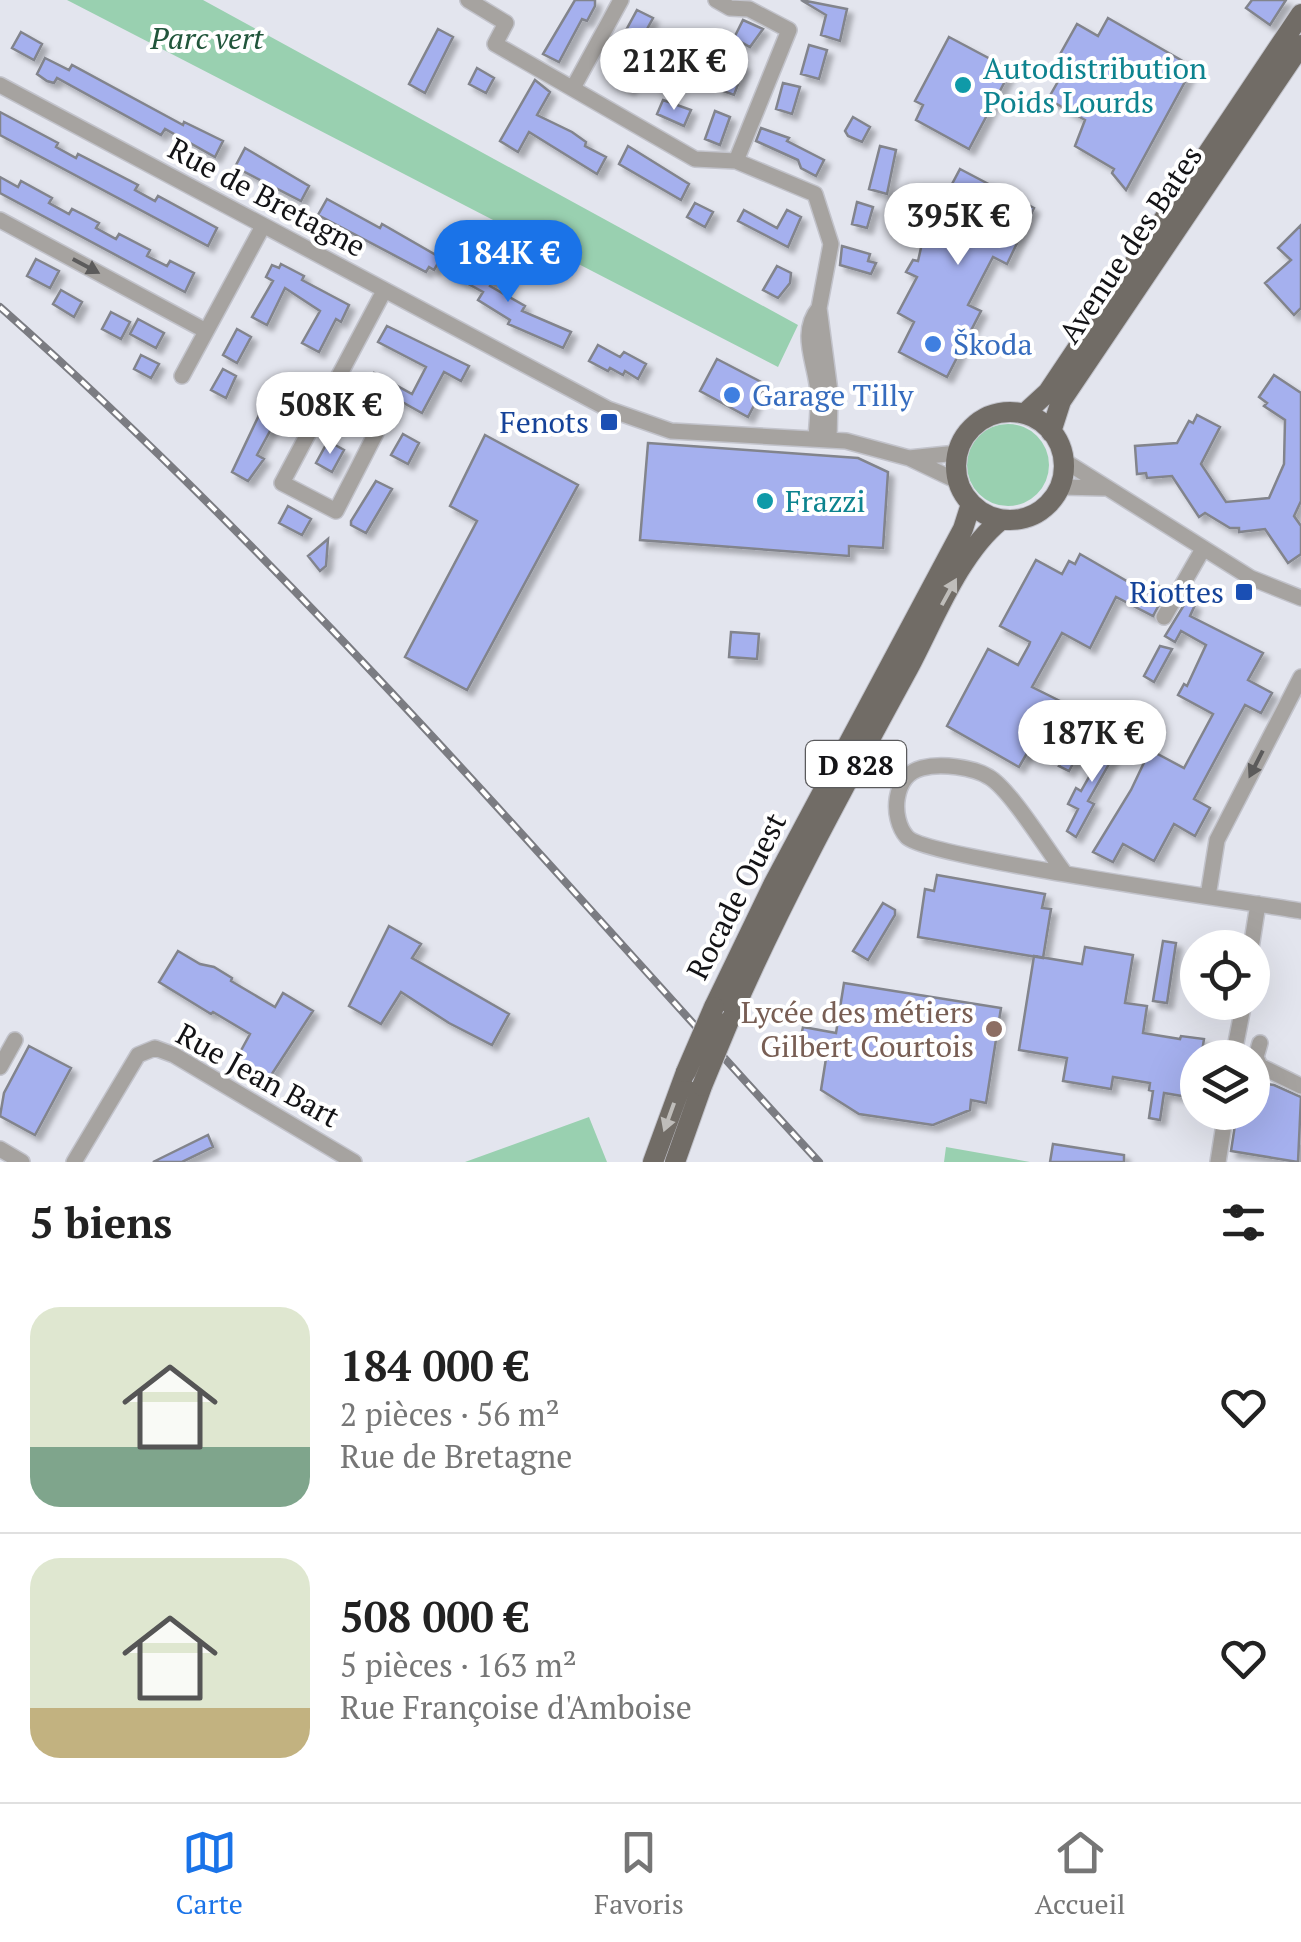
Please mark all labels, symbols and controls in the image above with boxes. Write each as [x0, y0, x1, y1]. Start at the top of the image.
park label: Parc vert [150, 18, 264, 58]
pin: 212K € [593, 28, 755, 113]
text: 212K € [622, 39, 726, 81]
place label: Autodistribution Poids Lourds [983, 48, 1207, 122]
marker: Autodistribution Poids Lourds [952, 74, 974, 96]
street label: Rue de Bretagne [161, 128, 373, 266]
street label: Avenue des Bates [1049, 137, 1211, 351]
pin: 395K € [877, 183, 1039, 268]
text: 395K € [906, 194, 1010, 236]
pin: 184K € [427, 220, 589, 305]
text: 184K € [456, 231, 560, 273]
one-way arrow [72, 257, 100, 274]
place label: Škoda [953, 324, 1033, 364]
marker: Škoda [922, 333, 944, 355]
pin: 508K € [249, 372, 411, 457]
place label: Garage Tilly [752, 375, 914, 415]
text: 508K € [278, 383, 382, 425]
marker: Garage Tilly [721, 384, 743, 406]
place label: Fenots [499, 402, 589, 442]
marker: Fenots [598, 411, 620, 433]
place label: Frazzi [785, 481, 866, 521]
marker: Frazzi [754, 490, 776, 512]
place label: Riottes [1129, 572, 1224, 612]
one-way arrow [940, 578, 958, 606]
marker: Riottes [1233, 581, 1255, 603]
pin: 187K € [1011, 700, 1173, 785]
text: 187K € [1040, 711, 1144, 753]
road number: D 828 [806, 741, 906, 787]
one-way arrow [1248, 750, 1265, 779]
street label: Rocade Ouest [677, 806, 795, 986]
map controls [1180, 930, 1270, 1130]
button: locate [1180, 930, 1270, 1020]
place label: Lycée des métiers Gilbert Courtois [741, 992, 974, 1066]
street label: Rue Jean Bart [169, 1014, 347, 1136]
marker: Lycée des métiers Gilbert Courtois [983, 1018, 1005, 1040]
button: layers [1180, 1040, 1270, 1130]
one-way arrow [661, 1102, 676, 1132]
text: 5 biens [30, 1194, 172, 1250]
icon: filters [1216, 1195, 1271, 1250]
text: 184 000 € [340, 1337, 529, 1393]
icon: home [110, 1347, 230, 1467]
icon: heart [1216, 1380, 1271, 1435]
text: 2 pièces · 56 m² [340, 1393, 560, 1435]
text: Rue de Bretagne [340, 1435, 572, 1477]
text: 508 000 € [340, 1588, 529, 1644]
icon: home [110, 1598, 230, 1718]
icon: heart [1216, 1631, 1271, 1686]
text: 5 pièces · 163 m² [340, 1644, 577, 1686]
text: Rue Françoise d'Amboise [340, 1686, 692, 1728]
tab: Carte [176, 1825, 243, 1922]
tab: Favoris [594, 1825, 684, 1922]
tab: Accueil [1035, 1825, 1126, 1922]

